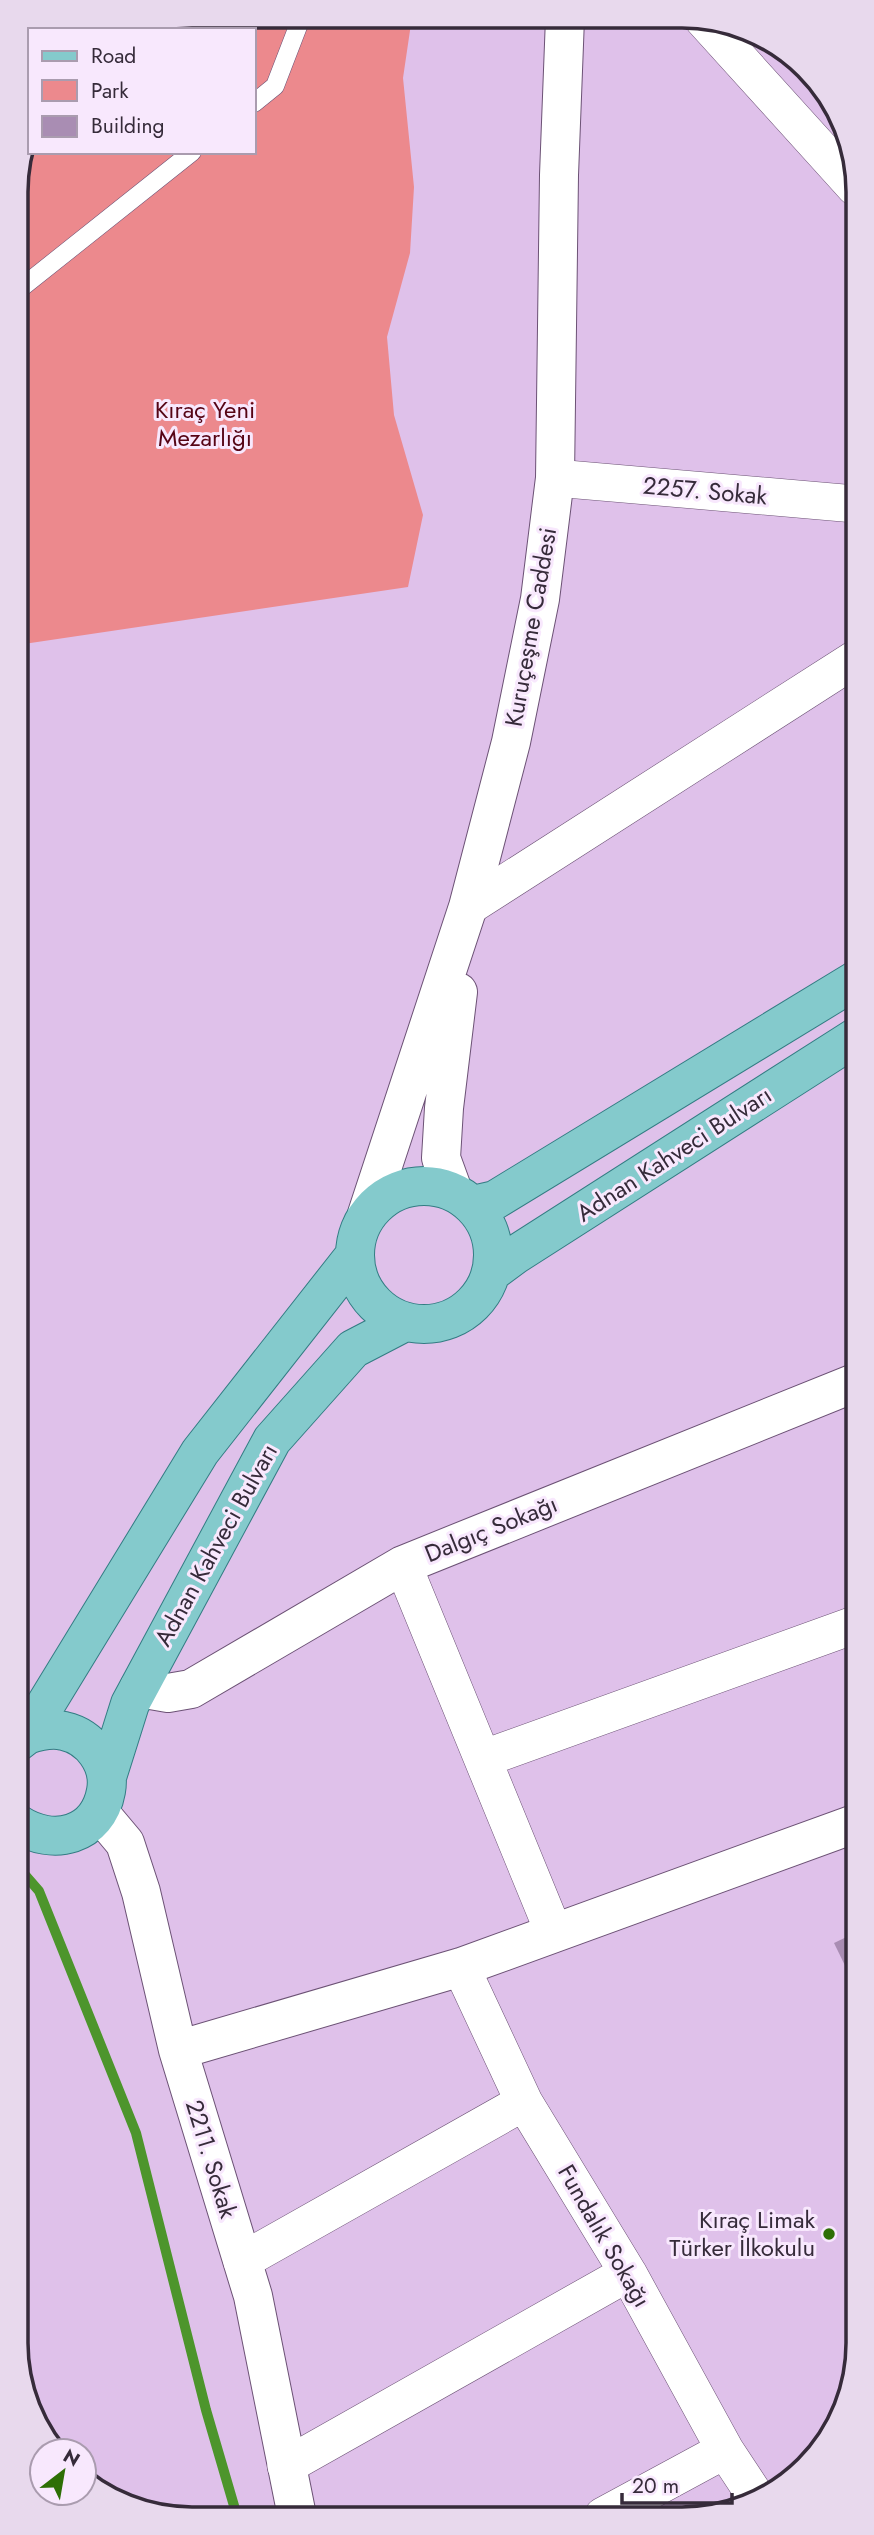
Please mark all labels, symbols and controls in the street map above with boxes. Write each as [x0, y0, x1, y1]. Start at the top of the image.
legend [28, 28, 256, 154]
text: Road [91, 41, 136, 71]
text: Park [91, 76, 129, 106]
text: Building [91, 111, 164, 141]
park label: Kıraç Yeni Mezarlığı [155, 392, 255, 455]
street label: 2257. Sokak [642, 468, 769, 513]
street label: Kuruçeşme Caddesi [496, 525, 565, 729]
street label: Adnan Kahveci Bulvarı [569, 1077, 778, 1230]
street label: Adnan Kahveci Bulvarı [145, 1437, 286, 1652]
street label: Dalgıç Sokağı [419, 1486, 562, 1571]
street label: 2211. Sokak [177, 2095, 246, 2223]
street label: Fundalık Sokağı [549, 2158, 660, 2314]
place label: Kıraç Limak Türker İlkokulu [669, 2202, 815, 2265]
marker: Kıraç Limak Türker İlkokulu [821, 2226, 837, 2242]
north arrow [28, 2437, 98, 2507]
text: N [58, 2442, 85, 2473]
scale bar [622, 2462, 732, 2506]
text: 20 m [632, 2471, 679, 2501]

